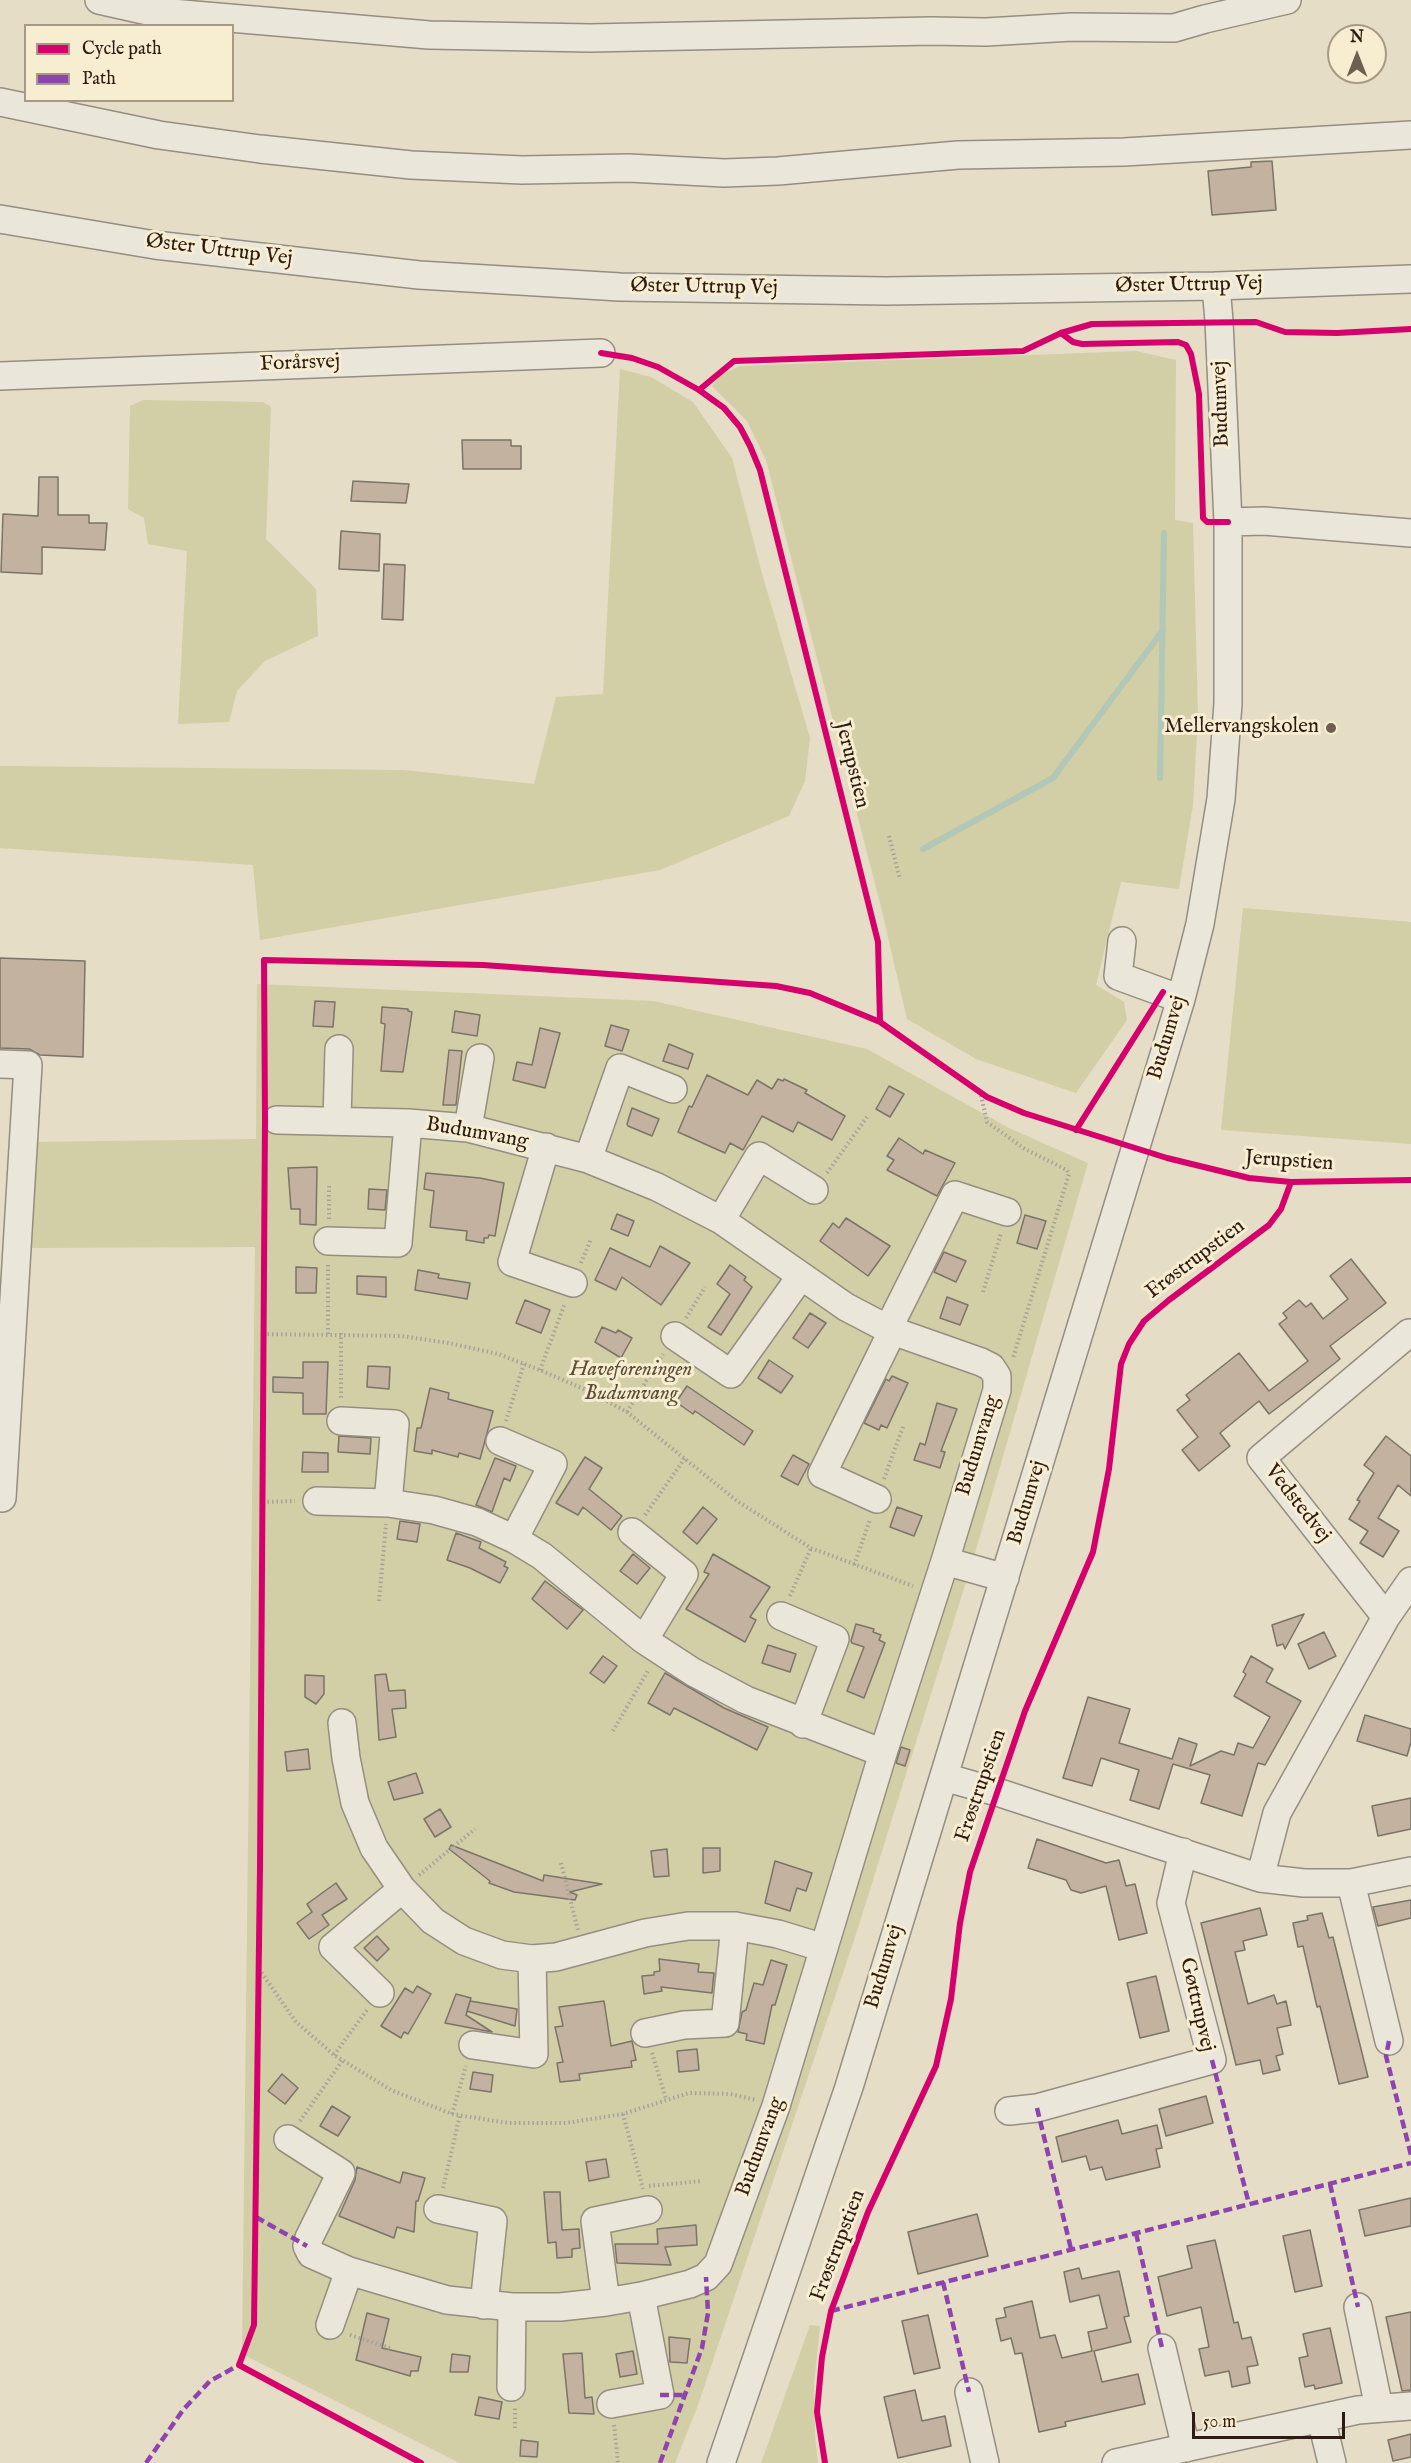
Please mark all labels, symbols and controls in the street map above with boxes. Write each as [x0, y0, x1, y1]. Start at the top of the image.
legend [24, 24, 234, 102]
north arrow [1327, 24, 1387, 84]
text: N [1350, 28, 1364, 48]
text: Cycle path [82, 38, 162, 61]
text: Path [82, 68, 116, 91]
street label: Øster Uttrup Vej [144, 230, 294, 272]
street label: Øster Uttrup Vej [1115, 272, 1263, 300]
street label: Øster Uttrup Vej [630, 274, 778, 302]
street label: Forårsvej [260, 350, 340, 378]
street label: Budumvej [1208, 360, 1236, 448]
place label: Mellervangskolen [1164, 715, 1319, 741]
street label: Jerupstien [828, 719, 874, 811]
marker: Mellervangskolen [1324, 721, 1338, 735]
street label: Budumvej [1143, 993, 1193, 1083]
street label: Budumvang [424, 1113, 530, 1155]
street label: Jerupstien [1244, 1146, 1334, 1178]
street label: Frøstrupstien [1141, 1215, 1251, 1305]
park label: Haveforeningen Budumvang [570, 1358, 692, 1408]
street label: Budumvang [952, 1393, 1006, 1499]
street label: Budumvej [1003, 1458, 1053, 1548]
street label: Vedstedvej [1259, 1460, 1335, 1548]
street label: Frøstrupstien [951, 1726, 1013, 1846]
street label: Budumvej [860, 1922, 910, 2012]
street label: Gøttrupvej [1173, 1955, 1219, 2055]
street label: Budumvang [731, 2094, 791, 2200]
street label: Frøstrupstien [806, 2187, 872, 2305]
scale bar [1195, 2400, 1348, 2438]
text: 50 m [1203, 2411, 1236, 2434]

